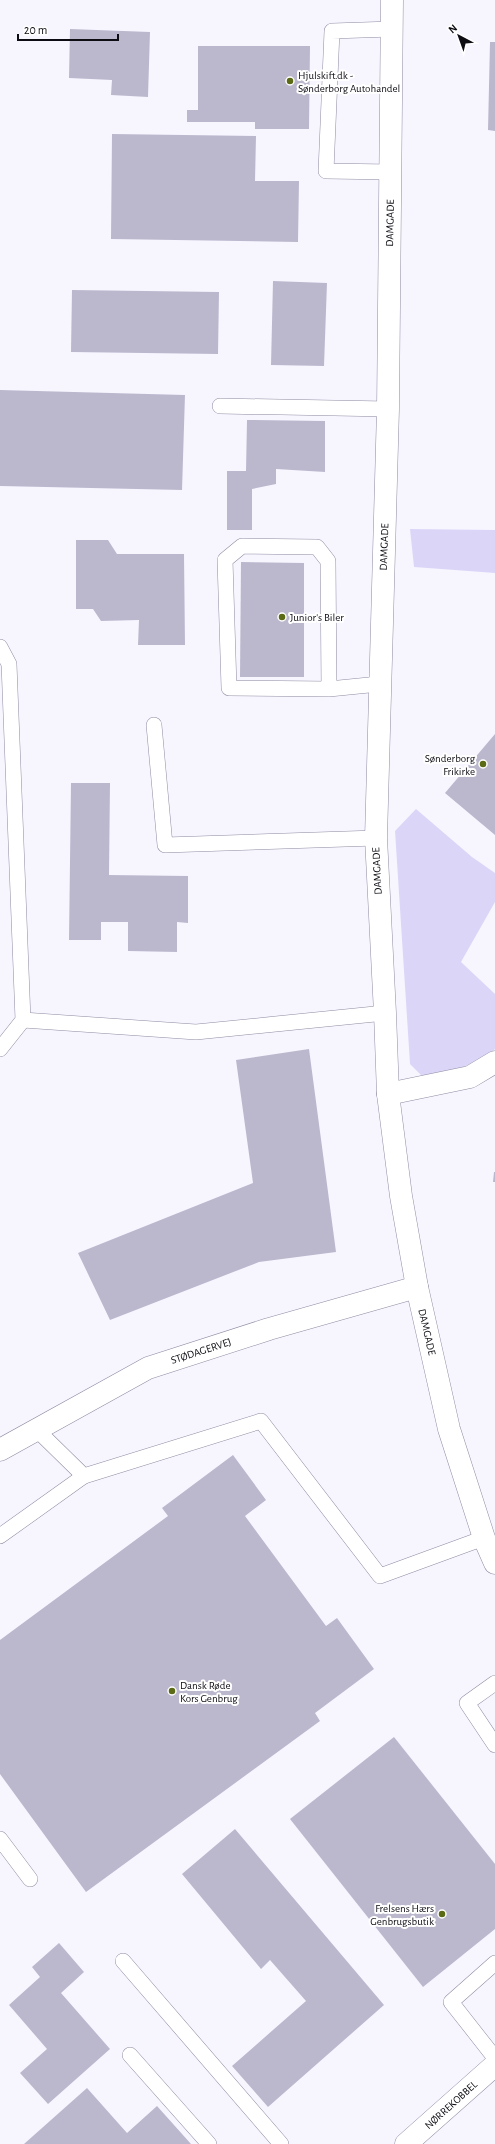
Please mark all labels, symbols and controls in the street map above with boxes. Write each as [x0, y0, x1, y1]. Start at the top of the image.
scale bar [18, 16, 118, 42]
north arrow [439, 16, 479, 56]
text: N [446, 22, 459, 35]
text: 20 m [24, 24, 47, 36]
place label: Hjulskift.dk - Sønderborg Autohandel [298, 70, 400, 94]
marker: Hjulskift.dk - Sønderborg Autohandel [285, 76, 295, 86]
street label: DAMGADE [384, 199, 396, 247]
street label: DAMGADE [378, 522, 390, 571]
marker: Junior's Biler [277, 612, 287, 622]
place label: Junior's Biler [290, 612, 344, 623]
place label: Sønderborg Frikirke [425, 753, 476, 777]
marker: Sønderborg Frikirke [478, 759, 488, 769]
street label: DAMGADE [370, 846, 384, 895]
street label: DAMGADE [416, 1308, 438, 1357]
street label: STØDAGERVEJ [169, 1336, 233, 1366]
place label: Dansk Røde Kors Genbrug [180, 1680, 238, 1704]
marker: Dansk Røde Kors Genbrug [167, 1686, 177, 1696]
place label: Frelsens Hærs Genbrugsbutik [370, 1903, 434, 1927]
marker: Frelsens Hærs Genbrugsbutik [437, 1909, 447, 1919]
street label: NØRREKOBBEL [423, 2078, 480, 2131]

